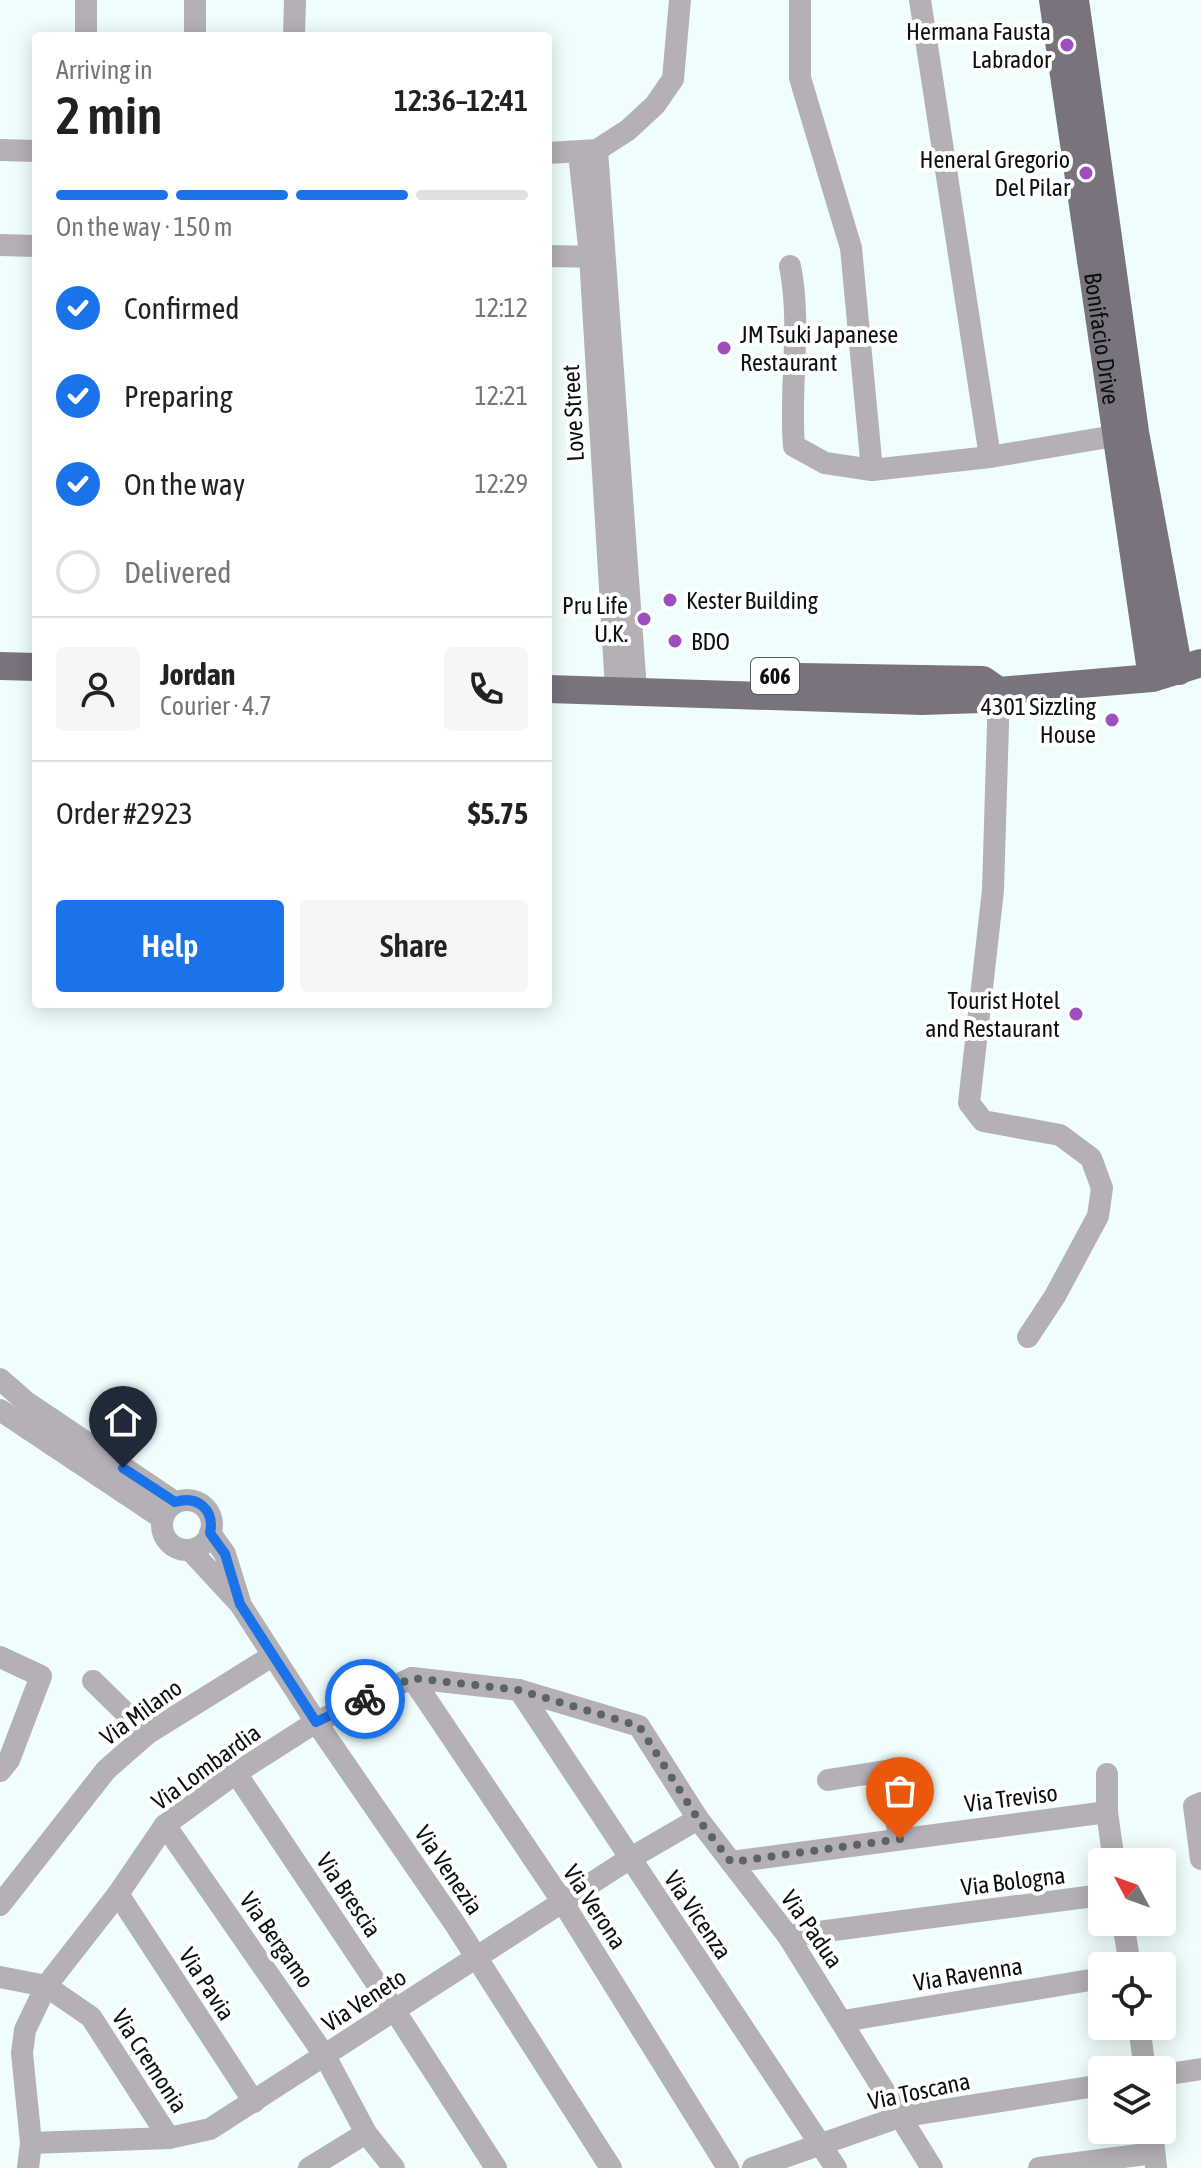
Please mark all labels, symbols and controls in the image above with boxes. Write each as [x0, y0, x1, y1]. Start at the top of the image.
place label: Hermana Fausta Labrador [906, 18, 1052, 73]
marker: Hermana Fausta Labrador [1058, 36, 1076, 54]
text: Arriving in [56, 55, 153, 85]
text: 12:36–12:41 [394, 83, 528, 117]
text: 2 min [56, 85, 162, 145]
place label: Heneral Gregorio Del Pilar [920, 146, 1071, 201]
marker: Heneral Gregorio Del Pilar [1077, 164, 1095, 182]
text: On the way · 150 m [56, 212, 233, 242]
street label: Bonifacio Drive [1079, 271, 1125, 406]
icon: check [56, 286, 100, 330]
text: Confirmed [124, 291, 239, 325]
text: 12:12 [474, 293, 528, 323]
place label: JM Tsuki Japanese Restaurant [740, 321, 898, 376]
marker: JM Tsuki Japanese Restaurant [715, 339, 733, 357]
street label: Love Street [557, 364, 589, 462]
icon: check [56, 374, 100, 418]
text: Preparing [124, 379, 233, 413]
text: 12:21 [474, 381, 528, 411]
icon: check [56, 462, 100, 506]
text: On the way [124, 467, 245, 501]
text: 12:29 [474, 469, 528, 499]
text: Delivered [124, 555, 232, 589]
place label: Kester Building [686, 587, 819, 614]
marker: Kester Building [661, 591, 679, 609]
place label: Pru Life U.K. [562, 592, 628, 647]
marker: Pru Life U.K. [635, 610, 653, 628]
place label: BDO [691, 628, 730, 655]
marker: BDO [666, 632, 684, 650]
button: person [56, 647, 140, 731]
button: phone [444, 647, 528, 731]
text: Jordan [160, 657, 235, 691]
road number: 606 [751, 658, 799, 694]
text: Courier · 4.7 [160, 691, 271, 721]
place label: 4301 Sizzling House [981, 693, 1097, 748]
marker: 4301 Sizzling House [1103, 711, 1121, 729]
text: Order #2923 [56, 796, 193, 830]
text: $5.75 [468, 796, 528, 830]
button: Help [56, 900, 284, 992]
button: Share [300, 900, 528, 992]
place label: Tourist Hotel and Restaurant [925, 987, 1061, 1042]
marker: Tourist Hotel and Restaurant [1067, 1005, 1085, 1023]
pin [89, 1386, 157, 1468]
icon: home [101, 1398, 145, 1442]
courier [325, 1659, 405, 1739]
street label: Via Milano [95, 1674, 187, 1750]
icon: bike [343, 1677, 387, 1721]
street label: Via Lombardia [147, 1719, 265, 1815]
pin [866, 1757, 934, 1839]
icon: bag [878, 1769, 922, 1813]
street label: Via Treviso [963, 1779, 1059, 1817]
street label: Via Venezia [409, 1820, 489, 1920]
street label: Via Brescia [311, 1848, 387, 1942]
north arrow [1088, 1848, 1176, 1936]
map controls [1088, 1848, 1176, 2144]
street label: Via Verona [558, 1860, 632, 1954]
street label: Via Bologna [959, 1861, 1067, 1901]
street label: Via Vicenza [659, 1866, 737, 1964]
street label: Via Padua [776, 1885, 848, 1973]
street label: Via Bergamo [234, 1887, 320, 1993]
street label: Via Pavia [174, 1943, 240, 2025]
street label: Via Ravenna [912, 1952, 1024, 1996]
button: locate [1088, 1952, 1176, 2040]
street label: Via Veneto [317, 1963, 411, 2037]
street label: Via Cremonia [107, 2004, 193, 2118]
button: layers [1088, 2056, 1176, 2144]
street label: Via Toscana [866, 2067, 972, 2115]

